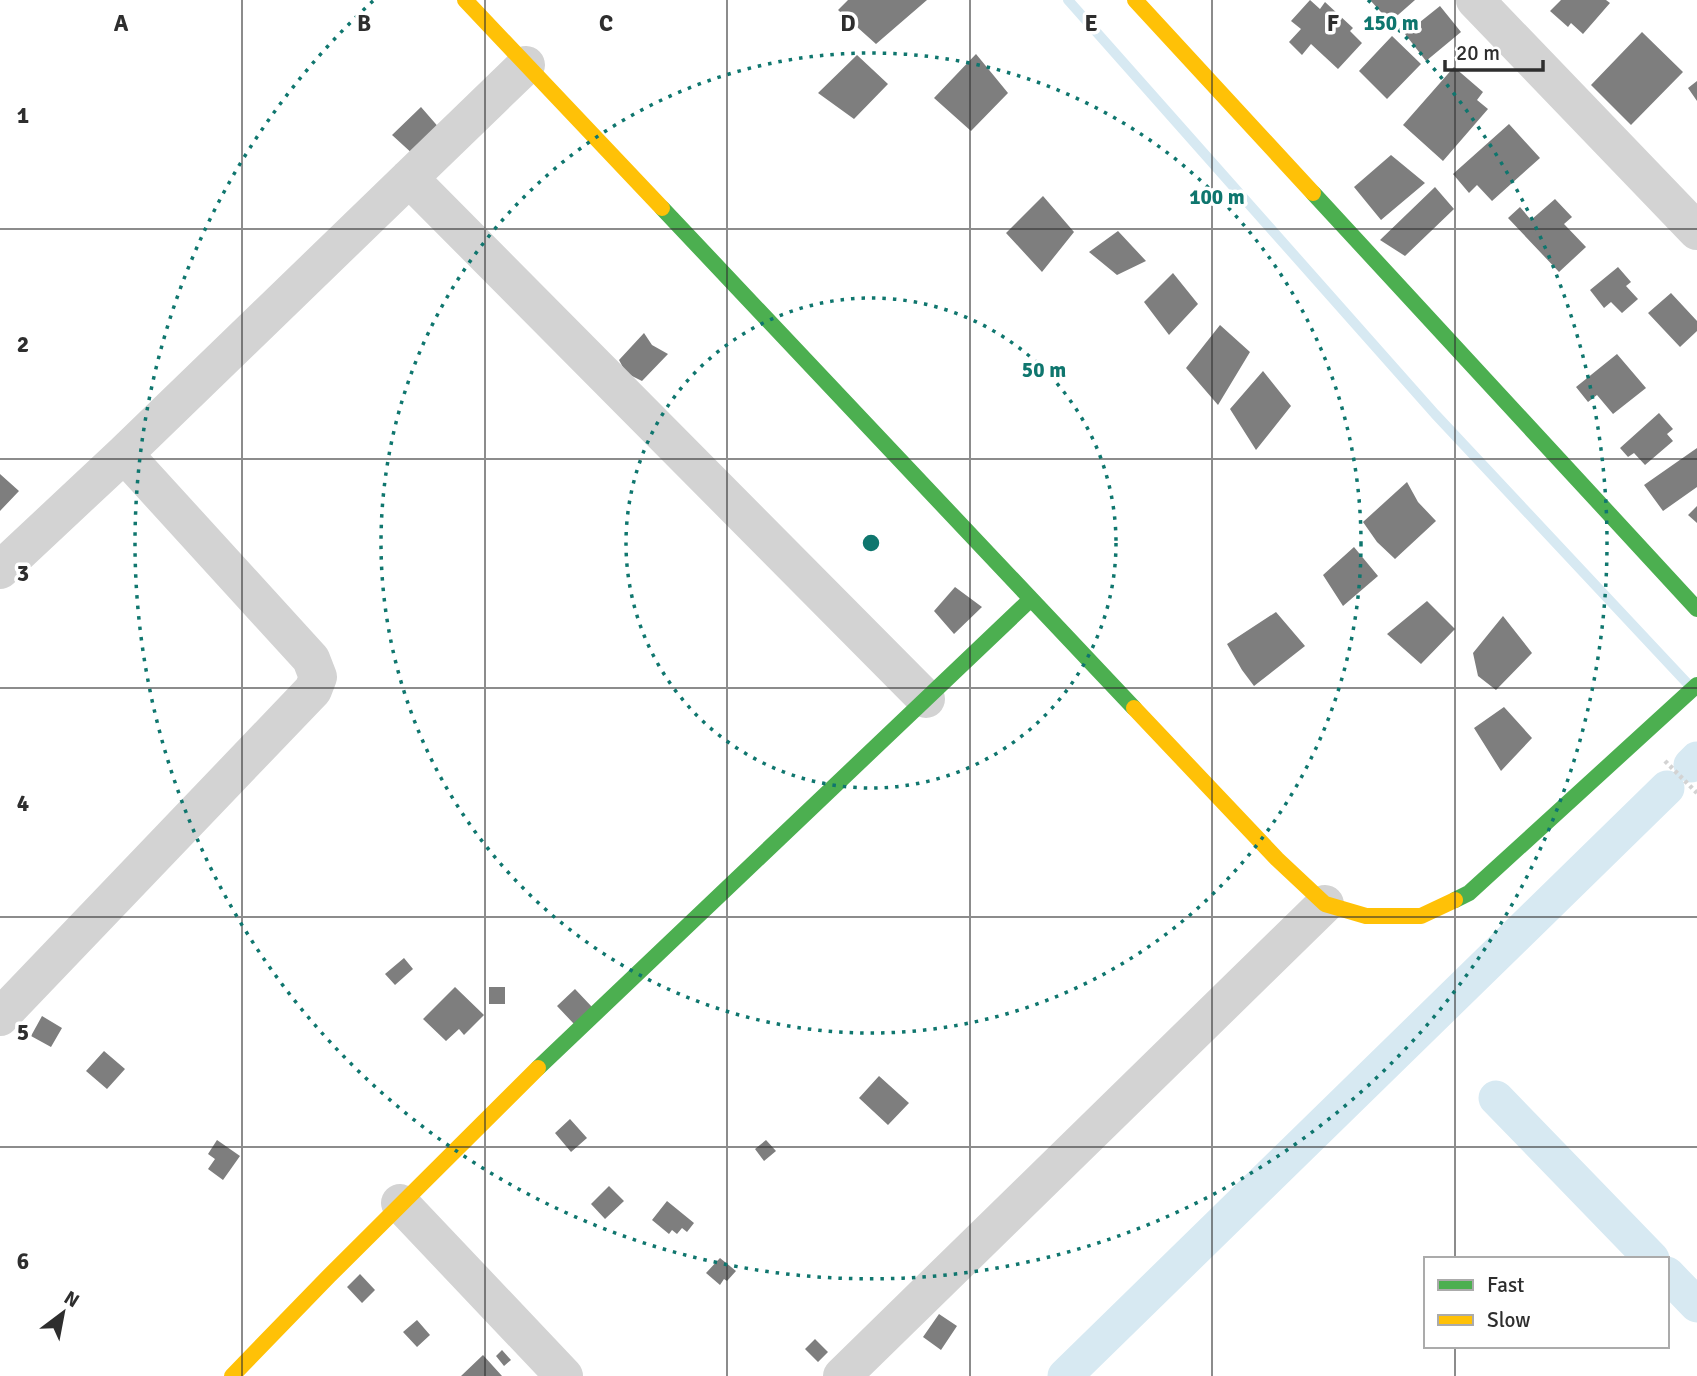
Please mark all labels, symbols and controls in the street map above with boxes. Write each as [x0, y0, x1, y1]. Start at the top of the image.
text: A [114, 9, 129, 38]
text: B [357, 9, 371, 38]
text: C [599, 9, 613, 38]
text: D [840, 9, 856, 38]
text: E [1084, 9, 1098, 38]
text: F [1327, 9, 1339, 38]
text: 150 m [1363, 10, 1419, 36]
scale bar [1445, 28, 1543, 72]
text: 20 m [1456, 40, 1500, 66]
text: 1 [17, 101, 29, 130]
text: 100 m [1189, 184, 1245, 210]
text: 2 [17, 330, 29, 359]
text: 50 m [1022, 357, 1066, 383]
centre of rings [859, 531, 883, 555]
text: 3 [17, 559, 29, 588]
text: 4 [17, 789, 29, 818]
text: 5 [17, 1018, 29, 1047]
text: 6 [17, 1247, 29, 1276]
legend [1424, 1257, 1669, 1348]
text: Fast [1487, 1272, 1524, 1298]
north arrow [28, 1278, 98, 1348]
text: N [60, 1286, 83, 1313]
text: Slow [1487, 1307, 1531, 1333]

